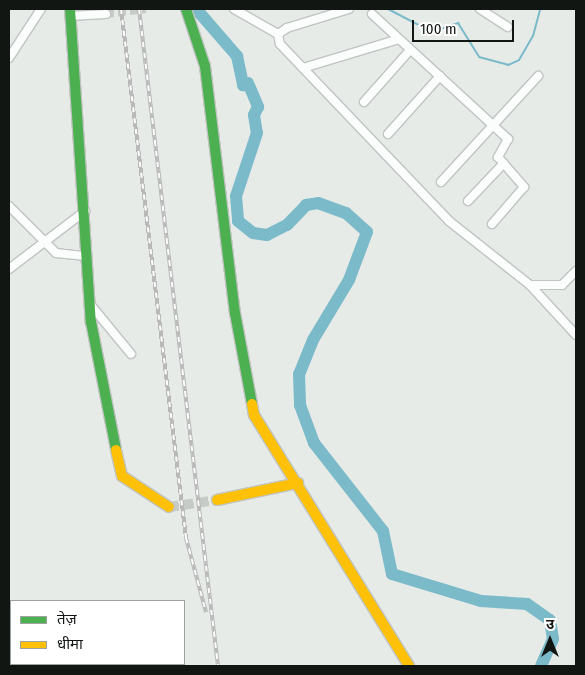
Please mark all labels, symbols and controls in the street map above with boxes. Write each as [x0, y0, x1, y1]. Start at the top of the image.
scale bar [415, 10, 518, 42]
text: 100 m [420, 20, 457, 38]
legend [10, 600, 185, 665]
text: तेज़ [57, 610, 77, 628]
north arrow [525, 615, 575, 665]
text: उ [546, 616, 554, 633]
text: धीमा [57, 635, 83, 653]

